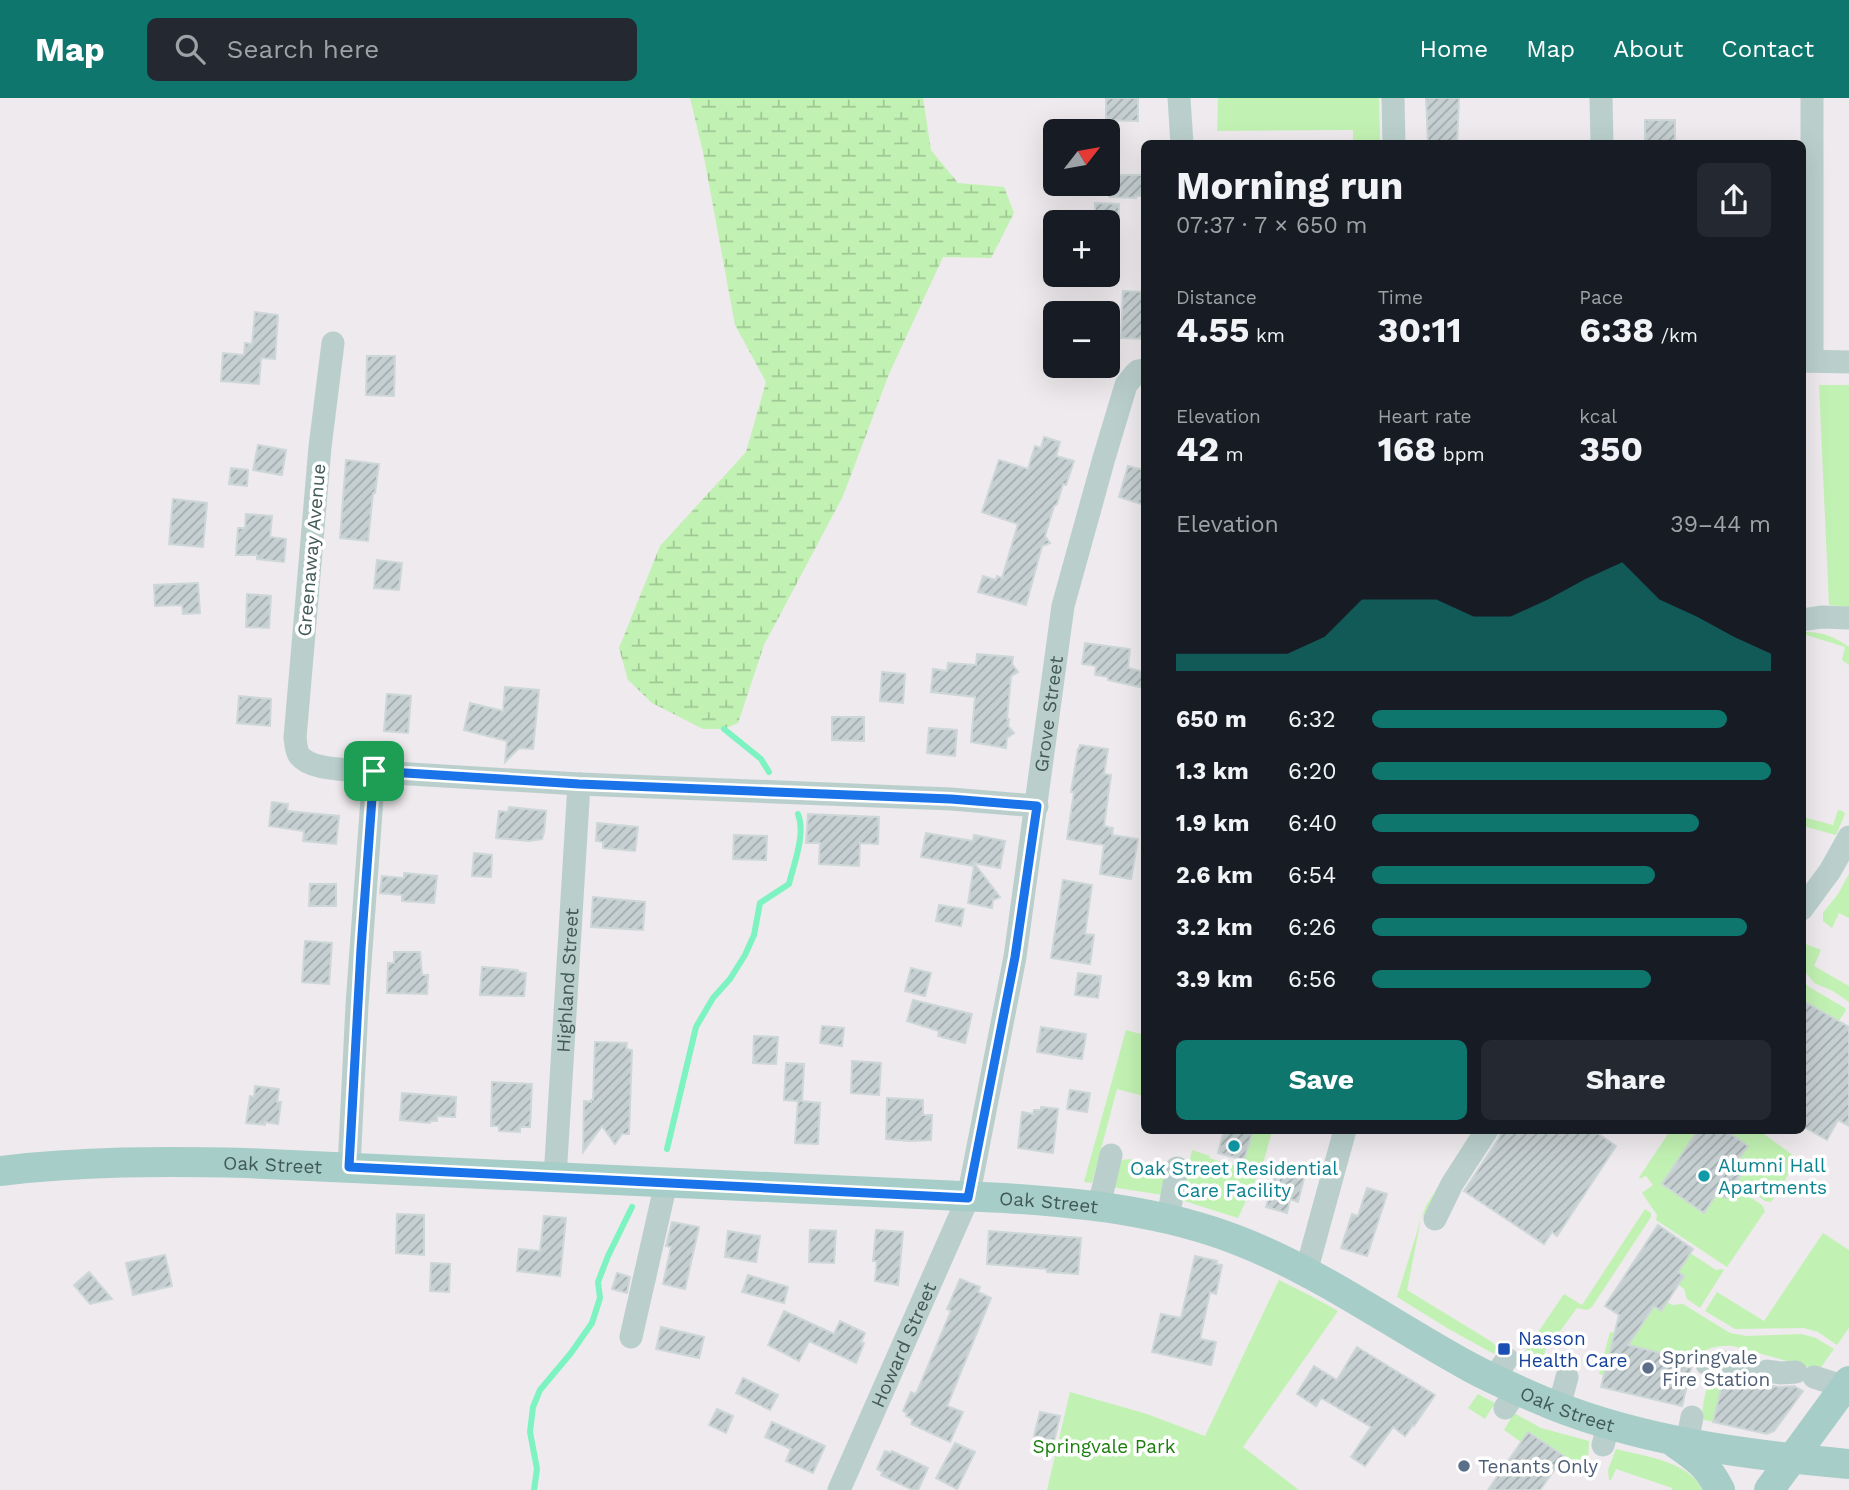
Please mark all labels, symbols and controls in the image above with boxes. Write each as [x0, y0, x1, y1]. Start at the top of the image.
search box [147, 18, 637, 81]
text: Map [35, 30, 105, 69]
icon: search [171, 30, 209, 68]
text: Search here [227, 34, 379, 64]
text: Home [1420, 35, 1488, 63]
text: Map [1526, 35, 1575, 63]
text: About [1613, 35, 1683, 63]
text: Contact [1721, 35, 1814, 63]
north arrow [1043, 119, 1120, 196]
map controls [1043, 119, 1120, 378]
button: share [1697, 163, 1771, 237]
text: Morning run [1176, 164, 1403, 208]
button: + [1043, 210, 1120, 287]
text: 07:37 · 7 × 650 m [1176, 212, 1367, 239]
text: Distance [1176, 286, 1257, 309]
text: Time [1378, 286, 1423, 309]
text: Pace [1579, 286, 1623, 309]
button: − [1043, 301, 1120, 378]
text: 4.55 [1176, 309, 1249, 351]
text: 30:11 [1378, 309, 1462, 351]
text: 6:38 [1579, 309, 1654, 351]
text: km [1249, 324, 1285, 347]
text: /km [1654, 324, 1698, 347]
text: Elevation [1176, 405, 1261, 428]
text: Heart rate [1378, 405, 1472, 428]
text: kcal [1579, 405, 1617, 428]
text: 42 [1176, 428, 1219, 470]
text: 168 [1378, 428, 1436, 470]
text: 350 [1579, 428, 1643, 470]
text: m [1219, 443, 1244, 466]
text: bpm [1436, 443, 1485, 466]
street label: Greenaway Avenue [292, 463, 331, 638]
text: Elevation [1176, 511, 1279, 538]
text: 39–44 m [1670, 511, 1771, 538]
street label: Grove Street [1029, 654, 1068, 774]
text: 650 m [1176, 706, 1247, 733]
text: 6:32 [1288, 706, 1336, 733]
pin [344, 741, 404, 801]
icon: arrive [355, 752, 393, 790]
text: 1.3 km [1176, 758, 1249, 785]
text: 6:20 [1288, 758, 1337, 785]
text: 1.9 km [1176, 810, 1249, 837]
text: 6:40 [1288, 810, 1337, 837]
text: 2.6 km [1176, 862, 1253, 889]
text: 6:54 [1288, 862, 1336, 889]
street label: Highland Street [552, 907, 583, 1053]
text: 3.2 km [1176, 914, 1253, 941]
text: 6:26 [1288, 914, 1336, 941]
text: 3.9 km [1176, 966, 1253, 993]
text: 6:56 [1288, 966, 1336, 993]
button: Save [1176, 1040, 1467, 1120]
button: Share [1481, 1040, 1771, 1120]
marker: Oak Street Residential Care Facility [1226, 1138, 1242, 1154]
street label: Oak Street [223, 1151, 323, 1179]
place label: Alumni Hall Apartments [1718, 1154, 1827, 1199]
place label: Oak Street Residential Care Facility [1130, 1157, 1338, 1202]
marker: Alumni Hall Apartments [1696, 1168, 1712, 1184]
street label: Oak Street [999, 1187, 1099, 1218]
street label: Howard Street [866, 1279, 941, 1411]
place label: Nasson Health Care [1518, 1327, 1627, 1372]
marker: Nasson Health Care [1496, 1341, 1512, 1357]
place label: Springvale Fire Station [1662, 1346, 1770, 1391]
marker: Springvale Fire Station [1640, 1360, 1656, 1376]
street label: Oak Street [1516, 1382, 1617, 1437]
park label: Springvale Park [1032, 1435, 1176, 1458]
place label: Tenants Only [1478, 1455, 1598, 1478]
marker: Tenants Only [1456, 1458, 1472, 1474]

